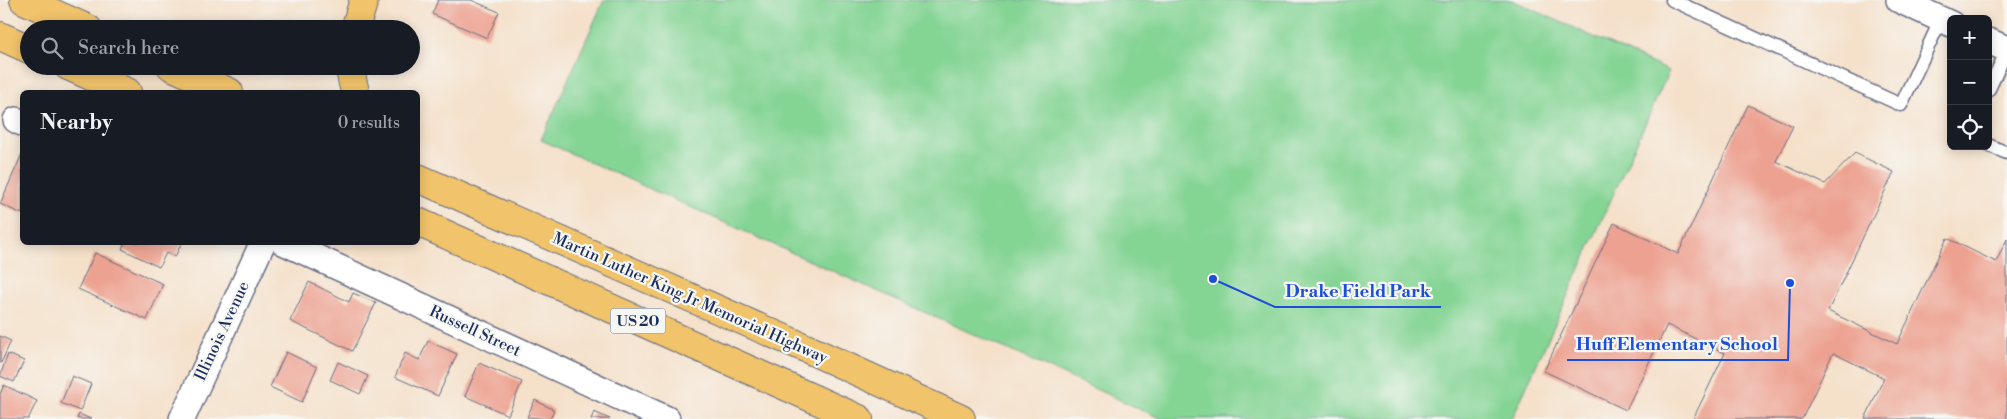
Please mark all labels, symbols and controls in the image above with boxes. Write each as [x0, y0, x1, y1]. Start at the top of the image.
map controls [1947, 15, 1992, 150]
button: + [1947, 15, 1992, 60]
search box [20, 20, 420, 75]
icon: search [38, 34, 66, 62]
text: Search here [78, 36, 179, 60]
button: − [1947, 60, 1992, 105]
button: locate [1947, 105, 1992, 150]
text: Nearby [40, 110, 113, 136]
text: 0 results [338, 113, 400, 133]
street label: Martin Luther King Jr Memorial Highway [549, 228, 831, 368]
callout: Drake Field Park [1275, 274, 1441, 307]
street label: Illinois Avenue [190, 278, 254, 384]
text: Drake Field Park [1285, 280, 1432, 303]
street label: Russell Street [426, 301, 524, 361]
road number: US 20 [610, 308, 666, 334]
callout: Huff Elementary School [1567, 327, 1788, 360]
text: Huff Elementary School [1576, 333, 1778, 356]

